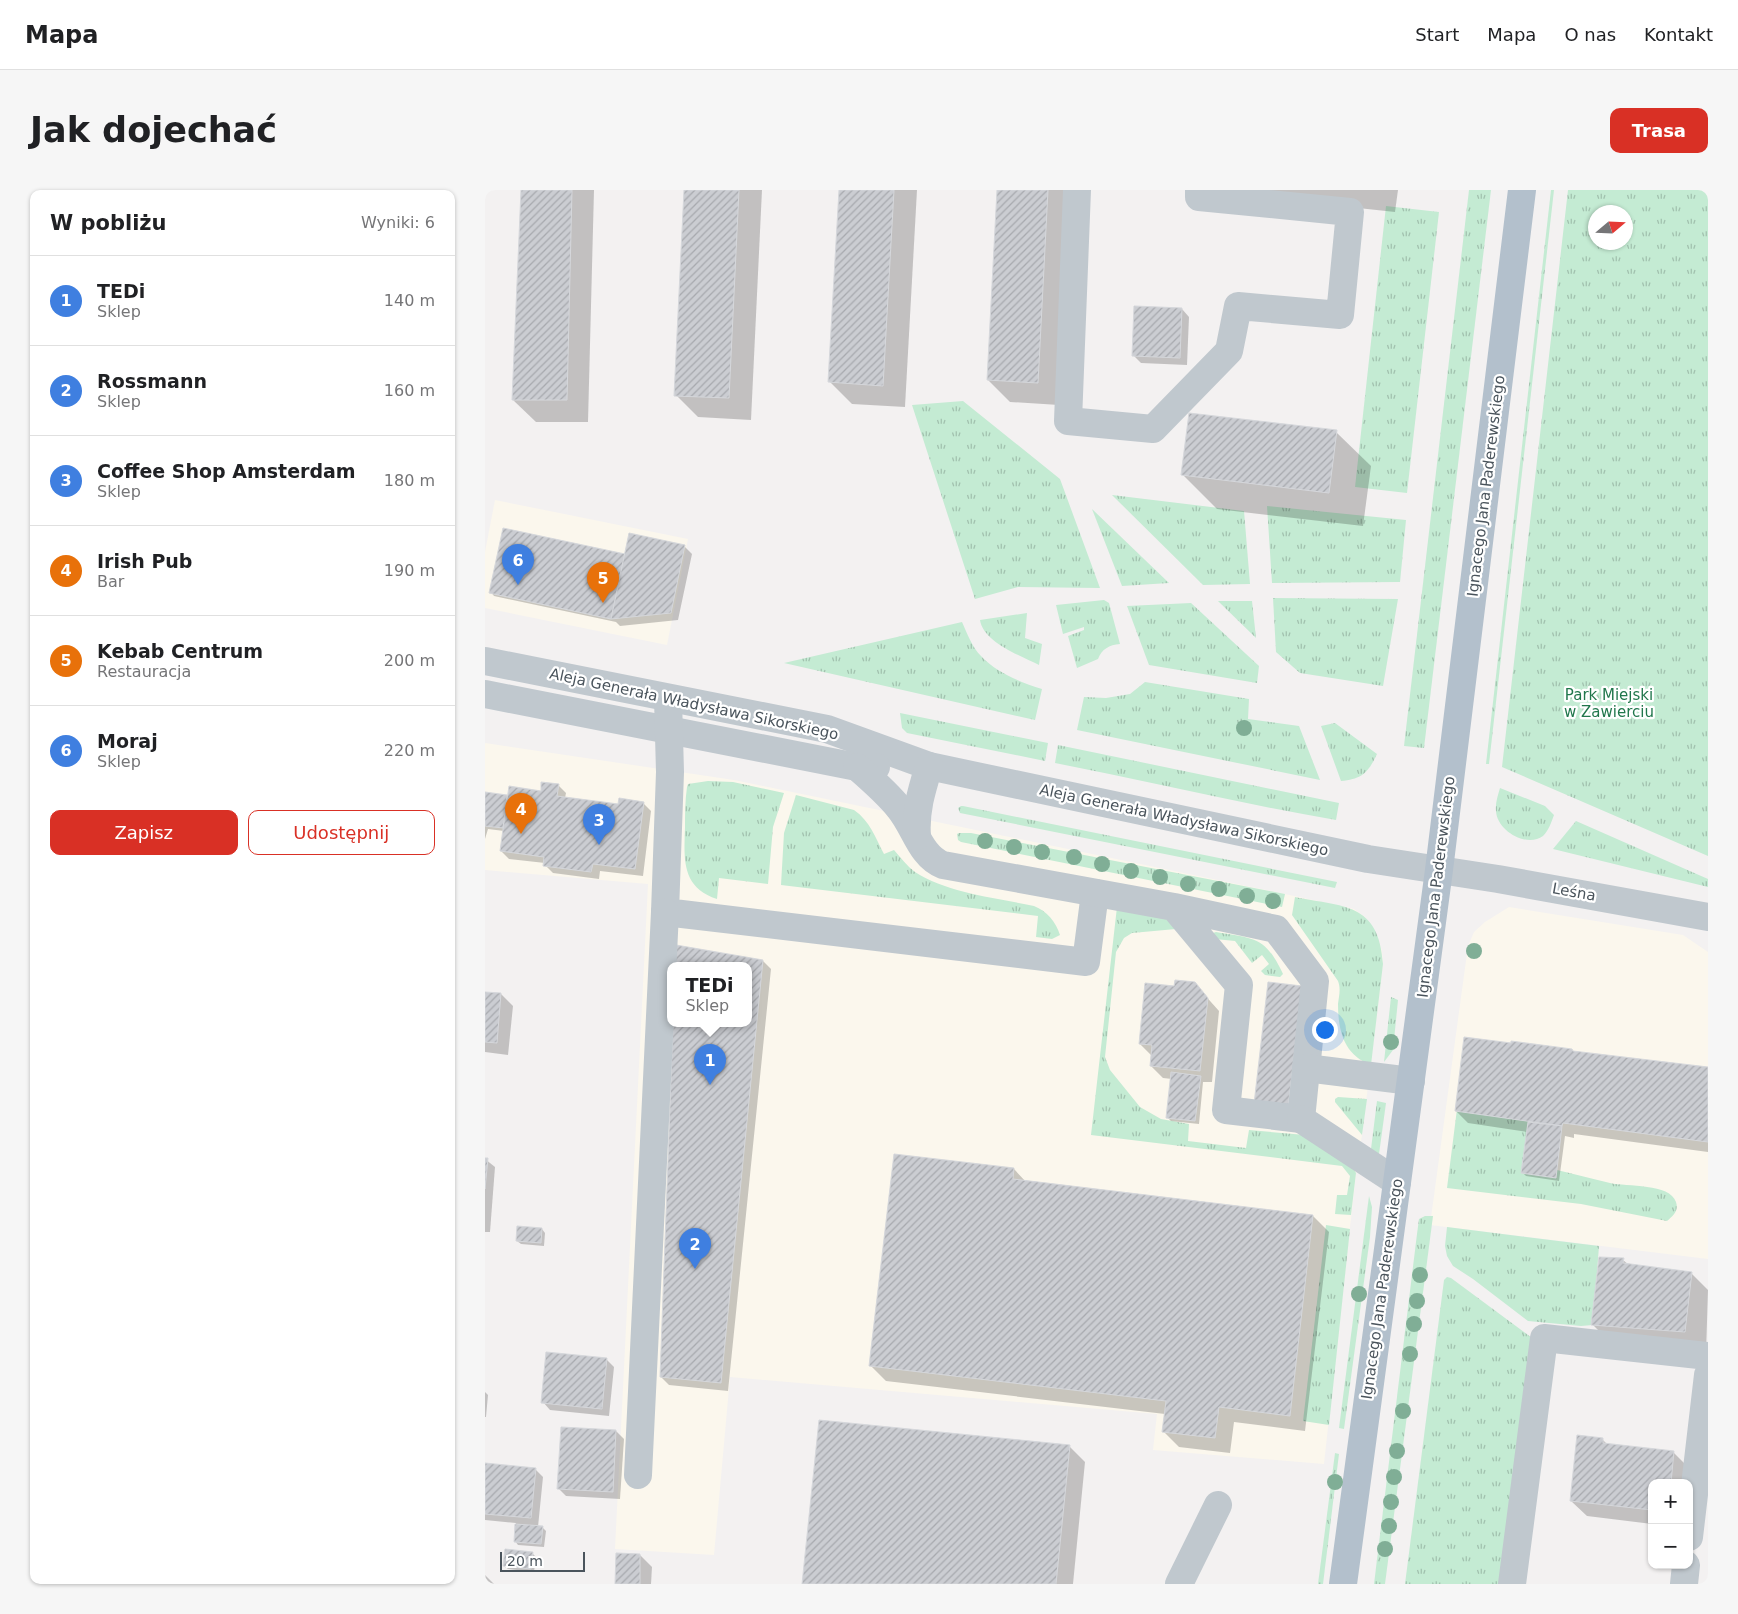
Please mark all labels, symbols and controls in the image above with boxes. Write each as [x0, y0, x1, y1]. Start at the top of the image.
text: Mapa [25, 21, 98, 49]
text: Start [1415, 24, 1459, 45]
text: Mapa [1487, 24, 1536, 45]
text: O nas [1564, 24, 1616, 45]
text: Kontakt [1644, 24, 1713, 45]
button: Trasa [1610, 108, 1708, 153]
text: Jak dojechać [30, 110, 277, 150]
north arrow [1588, 205, 1633, 250]
text: W pobliżu [50, 211, 167, 235]
text: Wyniki: 6 [361, 213, 435, 232]
text: TEDi [97, 280, 145, 302]
text: 1 [60, 291, 72, 310]
text: 140 m [384, 291, 435, 310]
text: Sklep [97, 302, 141, 321]
text: Rossmann [97, 370, 207, 392]
street label: Ignacego Jana Paderewskiego [1463, 374, 1509, 598]
text: 2 [60, 381, 72, 400]
text: 160 m [384, 381, 435, 400]
text: Sklep [97, 392, 141, 411]
text: Coffee Shop Amsterdam [97, 460, 356, 482]
text: 3 [60, 471, 72, 490]
text: 180 m [384, 471, 435, 490]
text: Sklep [97, 482, 141, 501]
pin: 6 [502, 544, 534, 585]
text: Irish Pub [97, 550, 192, 572]
text: 4 [60, 561, 72, 580]
text: 190 m [384, 561, 435, 580]
pin: 5 [587, 562, 619, 603]
text: Bar [97, 572, 124, 591]
text: Kebab Centrum [97, 640, 263, 662]
text: 5 [60, 651, 72, 670]
text: 200 m [384, 651, 435, 670]
text: Restauracja [97, 662, 191, 681]
street label: Aleja Generała Władysława Sikorskiego [548, 665, 840, 743]
park label: Park Miejski w Zawierciu [1564, 686, 1654, 721]
text: Moraj [97, 730, 158, 752]
text: 6 [60, 741, 72, 760]
text: 220 m [384, 741, 435, 760]
text: Sklep [97, 752, 141, 771]
street label: Ignacego Jana Paderewskiego [1413, 775, 1459, 999]
street label: Aleja Generała Władysława Sikorskiego [1038, 781, 1330, 859]
pin: 4 [505, 793, 537, 834]
pin: 3 [583, 804, 615, 845]
button: Zapisz [50, 810, 238, 855]
button: Udostępnij [248, 810, 435, 855]
street label: Leśna [1551, 879, 1597, 905]
popup [667, 962, 752, 1027]
text: TEDi [685, 974, 734, 996]
text: Sklep [685, 996, 729, 1015]
your location [1312, 1017, 1338, 1043]
pin: 1 [694, 1044, 726, 1085]
street label: Ignacego Jana Paderewskiego [1358, 1177, 1406, 1401]
pin: 2 [679, 1228, 711, 1269]
map controls [1648, 1479, 1693, 1569]
button: + [1648, 1479, 1693, 1524]
button: − [1648, 1524, 1693, 1569]
scale bar [500, 1549, 585, 1572]
text: 20 m [507, 1553, 543, 1569]

